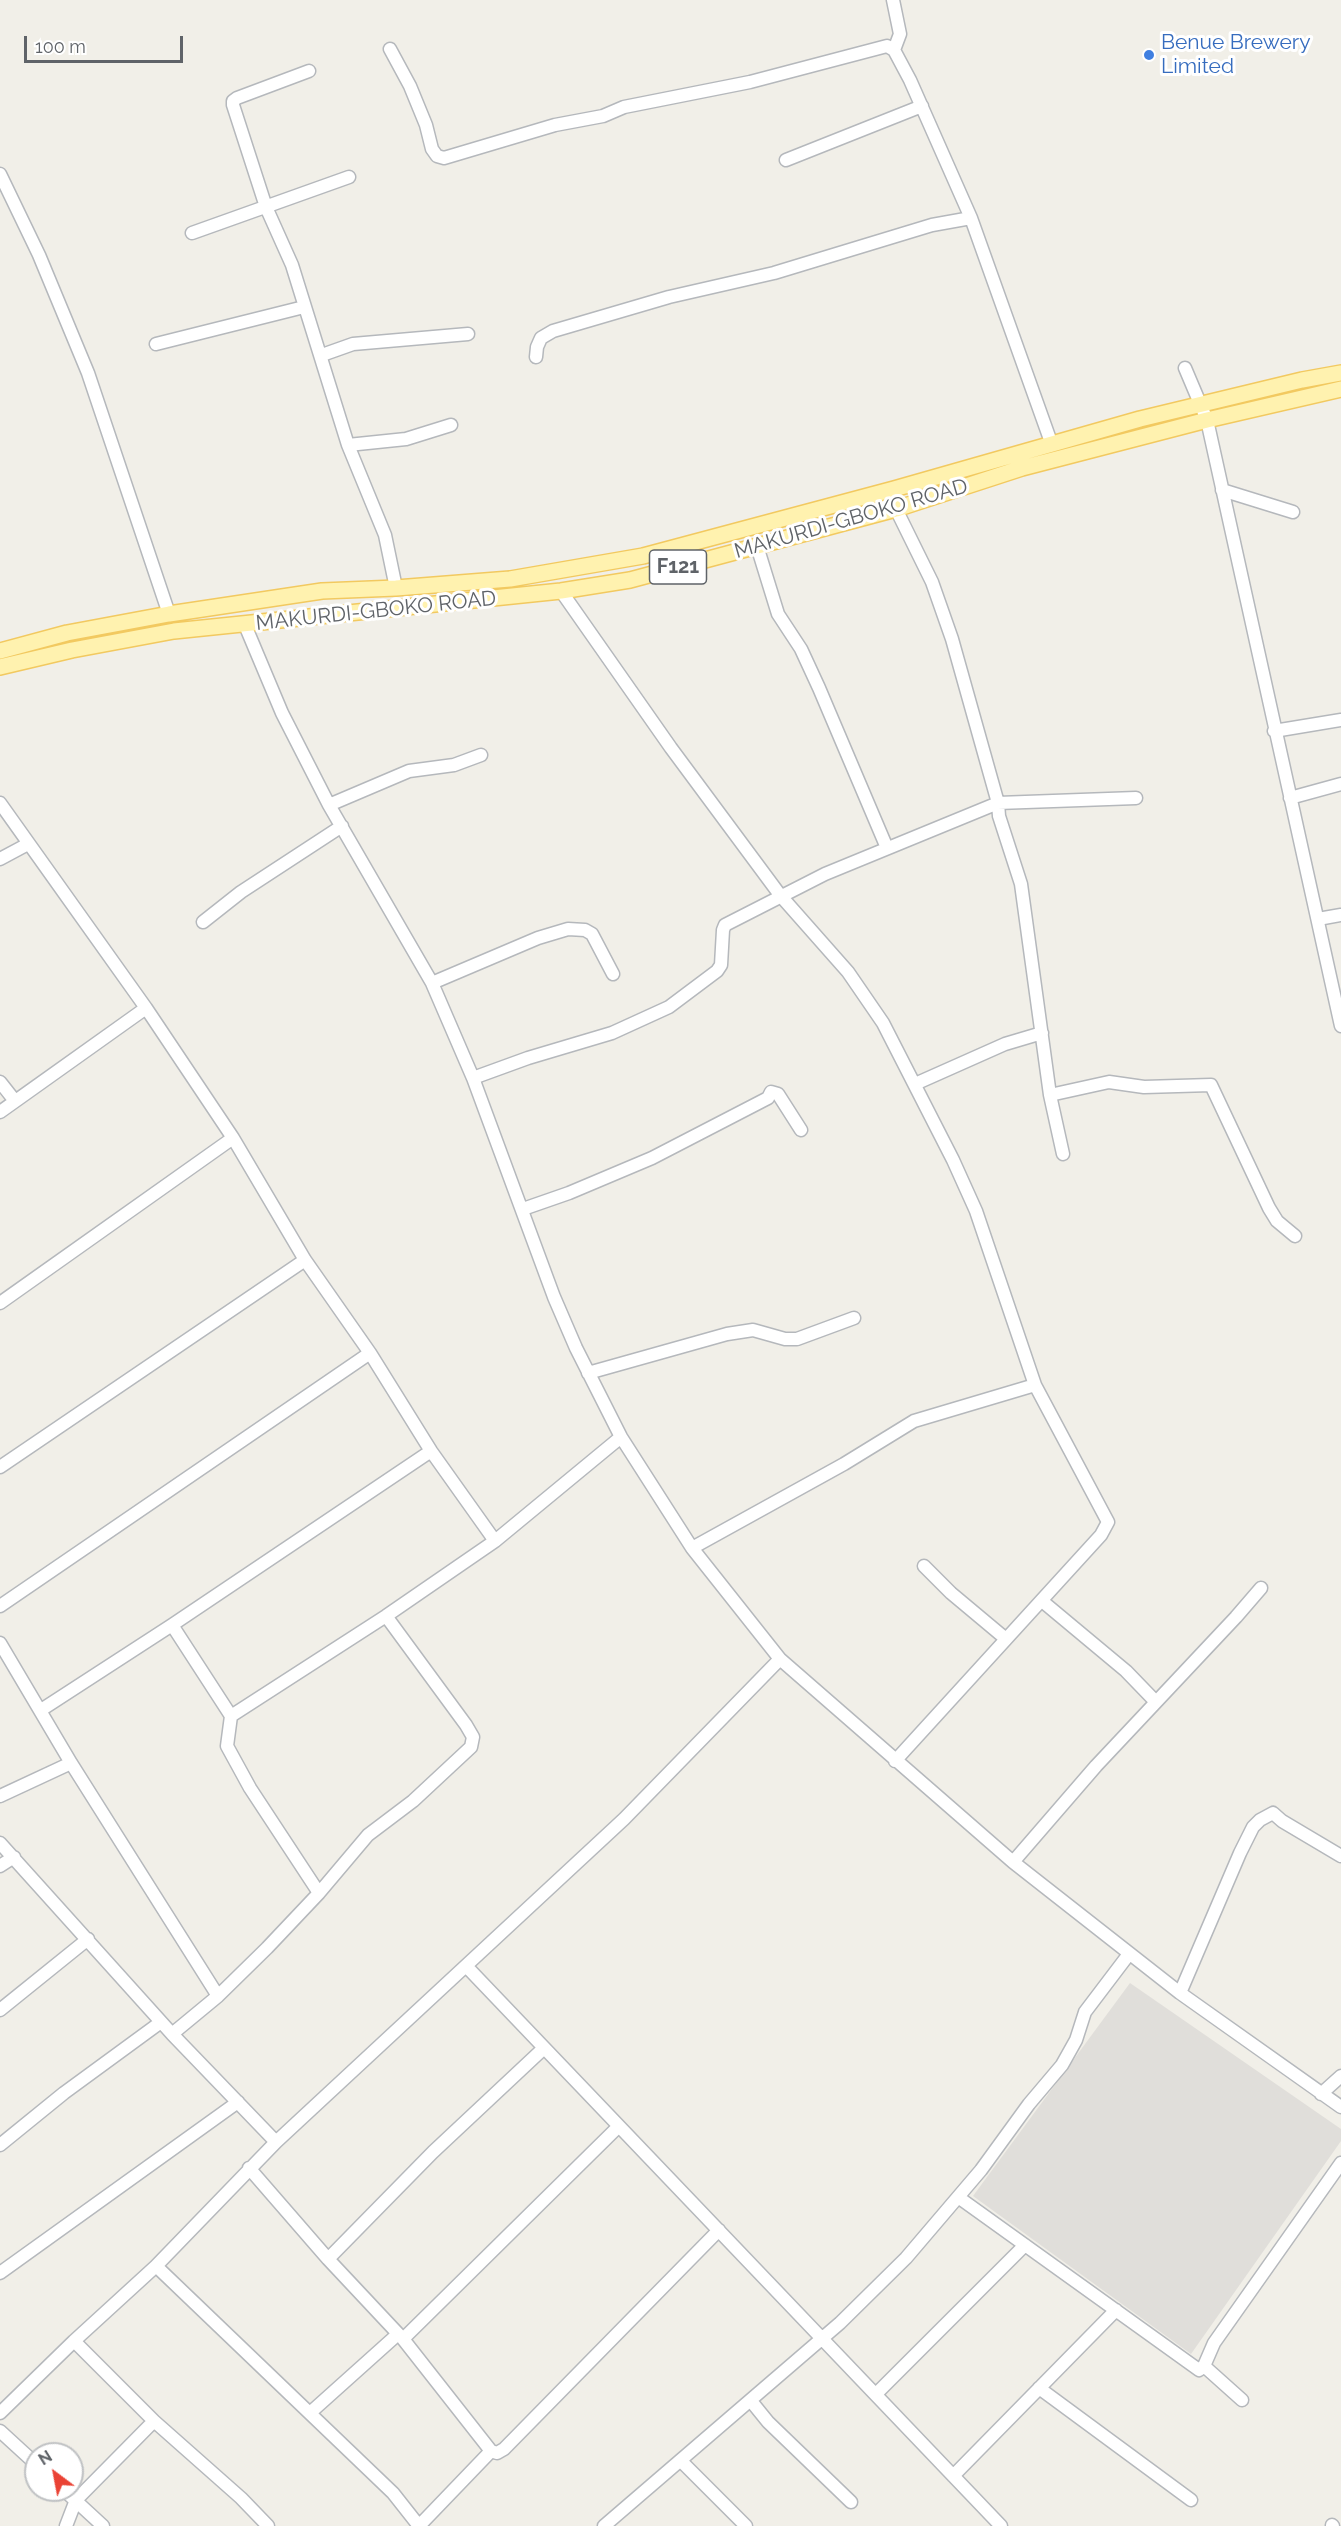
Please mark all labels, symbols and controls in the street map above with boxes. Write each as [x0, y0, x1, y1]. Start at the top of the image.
scale bar [27, 24, 186, 62]
place label: Benue Brewery Limited [1161, 30, 1311, 80]
text: 100 m [35, 36, 86, 57]
marker: Benue Brewery Limited [1142, 48, 1156, 62]
street label: MAKURDI-GBOKO ROAD [731, 474, 971, 564]
road number: F121 [650, 550, 706, 584]
street label: MAKURDI-GBOKO ROAD [255, 586, 497, 636]
north arrow [24, 2442, 84, 2502]
text: N [35, 2447, 55, 2469]

